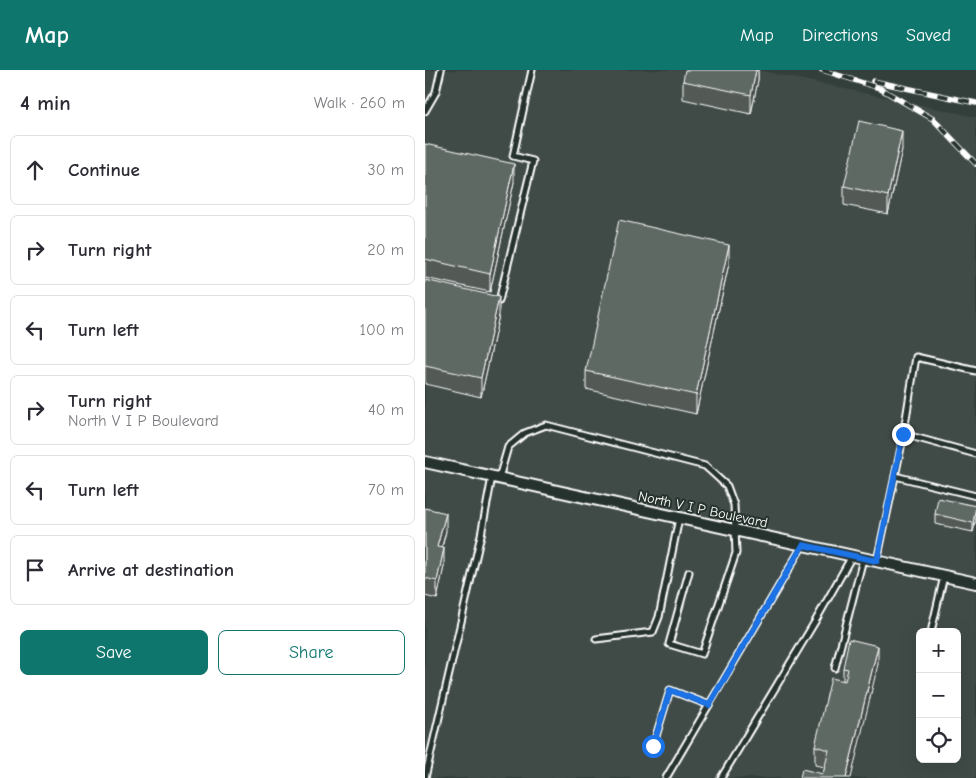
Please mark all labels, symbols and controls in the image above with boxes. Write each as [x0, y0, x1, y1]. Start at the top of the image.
text: Map [25, 21, 69, 49]
text: Map [740, 25, 774, 46]
text: Directions [802, 25, 878, 46]
text: Saved [906, 25, 951, 46]
text: 4 min [20, 91, 71, 115]
text: Walk · 260 m [314, 94, 405, 112]
icon: ahead [21, 156, 49, 184]
text: Continue [68, 159, 140, 181]
text: 30 m [368, 161, 404, 179]
icon: right [21, 236, 49, 264]
text: Turn right [68, 239, 152, 261]
text: 20 m [367, 241, 404, 259]
icon: left [21, 316, 49, 344]
text: Turn left [68, 319, 139, 341]
text: 100 m [360, 321, 404, 339]
text: Turn right [68, 390, 152, 412]
icon: right [21, 396, 49, 424]
text: 40 m [368, 401, 404, 419]
text: North V I P Boulevard [68, 412, 219, 430]
route end [892, 423, 915, 446]
icon: left [21, 476, 49, 504]
text: Turn left [68, 479, 139, 501]
text: 70 m [368, 481, 404, 499]
street label: North V I P Boulevard [637, 487, 769, 532]
icon: arrive [21, 556, 49, 584]
text: Arrive at destination [68, 559, 234, 581]
map controls [916, 628, 961, 763]
button: + [916, 628, 961, 673]
button: Save [20, 630, 208, 675]
button: Share [218, 630, 405, 675]
button: − [916, 673, 961, 718]
button: locate [916, 718, 961, 763]
route start [642, 735, 665, 758]

